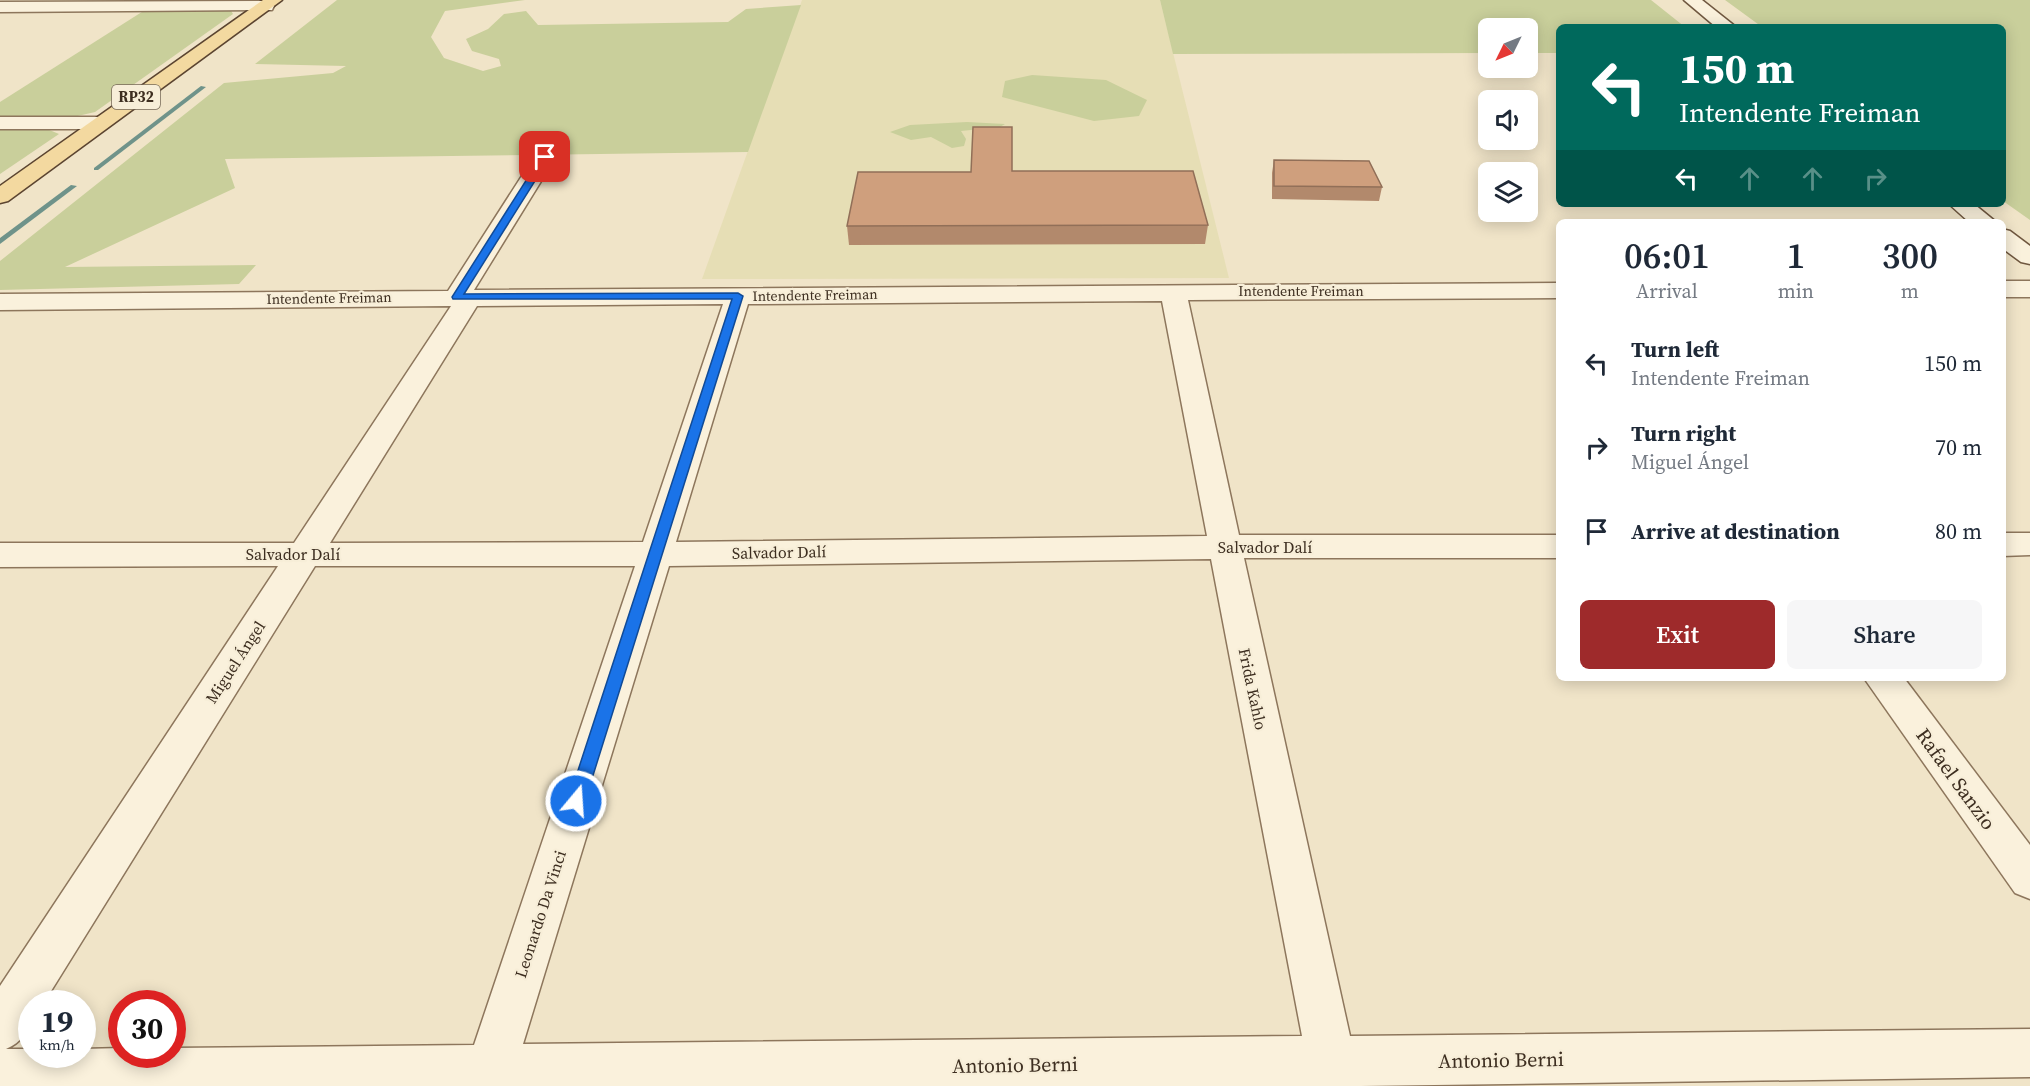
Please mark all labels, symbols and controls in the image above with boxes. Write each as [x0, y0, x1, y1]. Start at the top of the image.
north arrow [1478, 18, 1538, 78]
map controls [1478, 18, 1538, 222]
text: 150 m [1679, 39, 1794, 97]
icon: left [1580, 48, 1658, 126]
road number: RP32 [112, 85, 160, 109]
button: sound [1478, 90, 1538, 150]
text: Intendente Freiman [1679, 94, 1921, 131]
pin [519, 131, 570, 182]
icon: arrive [528, 140, 561, 173]
button: layers [1478, 162, 1538, 222]
icon: left [1670, 162, 1703, 195]
icon: ahead [1733, 162, 1766, 195]
icon: ahead [1796, 162, 1829, 195]
icon: right [1859, 162, 1892, 195]
text: 06:01 [1624, 231, 1710, 280]
text: 1 [1786, 231, 1805, 280]
text: 300 [1882, 231, 1938, 280]
text: Arrival [1636, 277, 1698, 305]
text: min [1778, 277, 1814, 305]
text: m [1901, 277, 1919, 305]
street label: Intendente Freiman [1238, 281, 1364, 301]
street label: Intendente Freiman [752, 284, 878, 306]
street label: Intendente Freiman [266, 287, 392, 309]
text: Turn left [1631, 334, 1719, 364]
icon: left [1580, 347, 1613, 380]
text: 150 m [1924, 348, 1982, 378]
text: Intendente Freiman [1631, 364, 1810, 392]
text: Turn right [1631, 418, 1736, 448]
icon: right [1580, 431, 1613, 464]
text: 70 m [1935, 432, 1982, 462]
text: Miguel Ángel [1631, 448, 1749, 476]
icon: arrive [1580, 515, 1613, 548]
text: Arrive at destination [1631, 516, 1840, 546]
text: 80 m [1935, 516, 1982, 546]
street label: Salvador Dalí [1218, 536, 1312, 558]
street label: Salvador Dalí [732, 540, 827, 564]
street label: Salvador Dalí [246, 543, 340, 565]
button: Exit [1580, 600, 1775, 669]
button: Share [1787, 600, 1982, 669]
street label: Miguel Ángel [200, 616, 270, 708]
street label: Frida Kahlo [1234, 646, 1272, 732]
street label: Rafael Sanzio [1910, 722, 2002, 836]
position arrow [544, 769, 608, 833]
street label: Leonardo Da Vinci [509, 847, 571, 980]
speed limit sign: 30 [108, 990, 186, 1068]
text: 19 [41, 1001, 73, 1042]
text: km/h [39, 1034, 75, 1055]
street label: Antonio Berni [1438, 1045, 1564, 1075]
street label: Antonio Berni [952, 1050, 1078, 1080]

